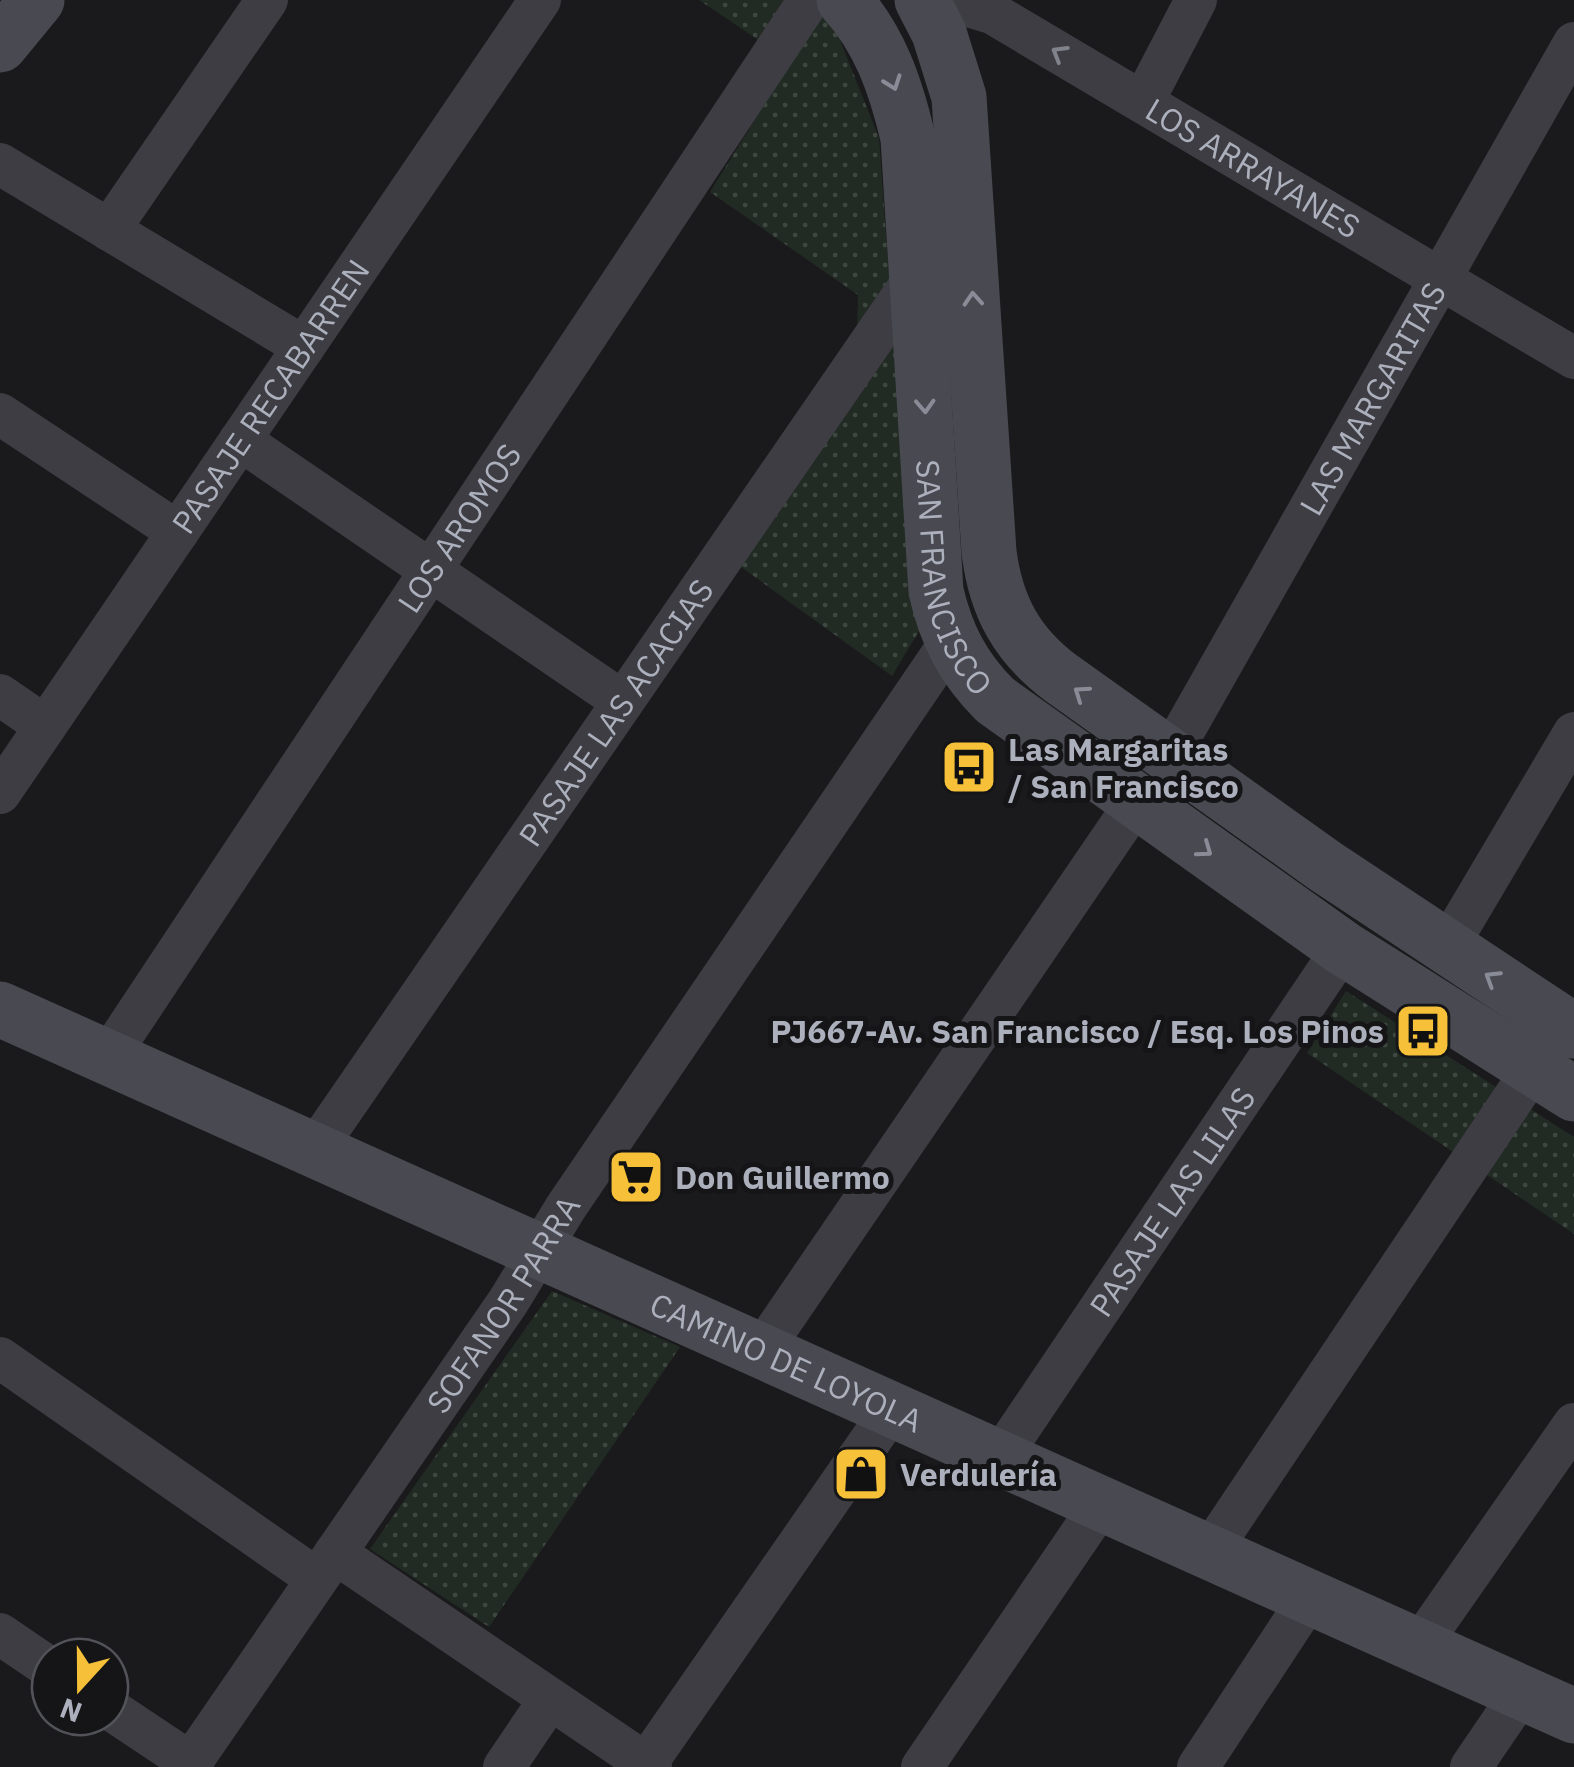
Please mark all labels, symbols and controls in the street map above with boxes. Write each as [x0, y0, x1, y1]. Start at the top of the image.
one-way arrow [1052, 46, 1070, 65]
one-way arrow [881, 74, 902, 91]
street label: LOS ARRAYANES [1138, 88, 1368, 247]
street label: PASAJE RECABARREN [162, 251, 378, 542]
street label: LAS MARGARITAS [1290, 274, 1455, 522]
one-way arrow [963, 290, 984, 306]
one-way arrow [914, 398, 935, 414]
street label: LOS AROMOS [388, 435, 530, 620]
street label: SAN FRANCISCO [907, 458, 1002, 704]
street label: PASAJE LAS ACACIAS [509, 571, 722, 854]
one-way arrow [1074, 687, 1093, 705]
place label: Las Margaritas / San Francisco [1008, 728, 1239, 807]
bus stop icon: Las Margaritas / San Francisco [939, 737, 999, 797]
one-way arrow [1194, 838, 1212, 856]
one-way arrow [1485, 972, 1503, 991]
bus stop icon: PJ667-Av. San Francisco / Esq. Los Pinos [1393, 1001, 1453, 1061]
place label: PJ667-Av. San Francisco / Esq. Los Pinos [771, 1010, 1384, 1052]
street label: PASAJE LAS LILAS [1080, 1079, 1264, 1325]
supermarket icon: Don Guillermo [606, 1147, 666, 1207]
place label: Don Guillermo [675, 1156, 890, 1198]
street label: SOFANOR PARRA [417, 1188, 589, 1421]
street label: CAMINO DE LOYOLA [643, 1283, 929, 1442]
shop icon: Verdulería [831, 1444, 891, 1504]
place label: Verdulería [900, 1453, 1057, 1495]
north arrow [30, 1637, 130, 1737]
text: N [55, 1690, 87, 1732]

